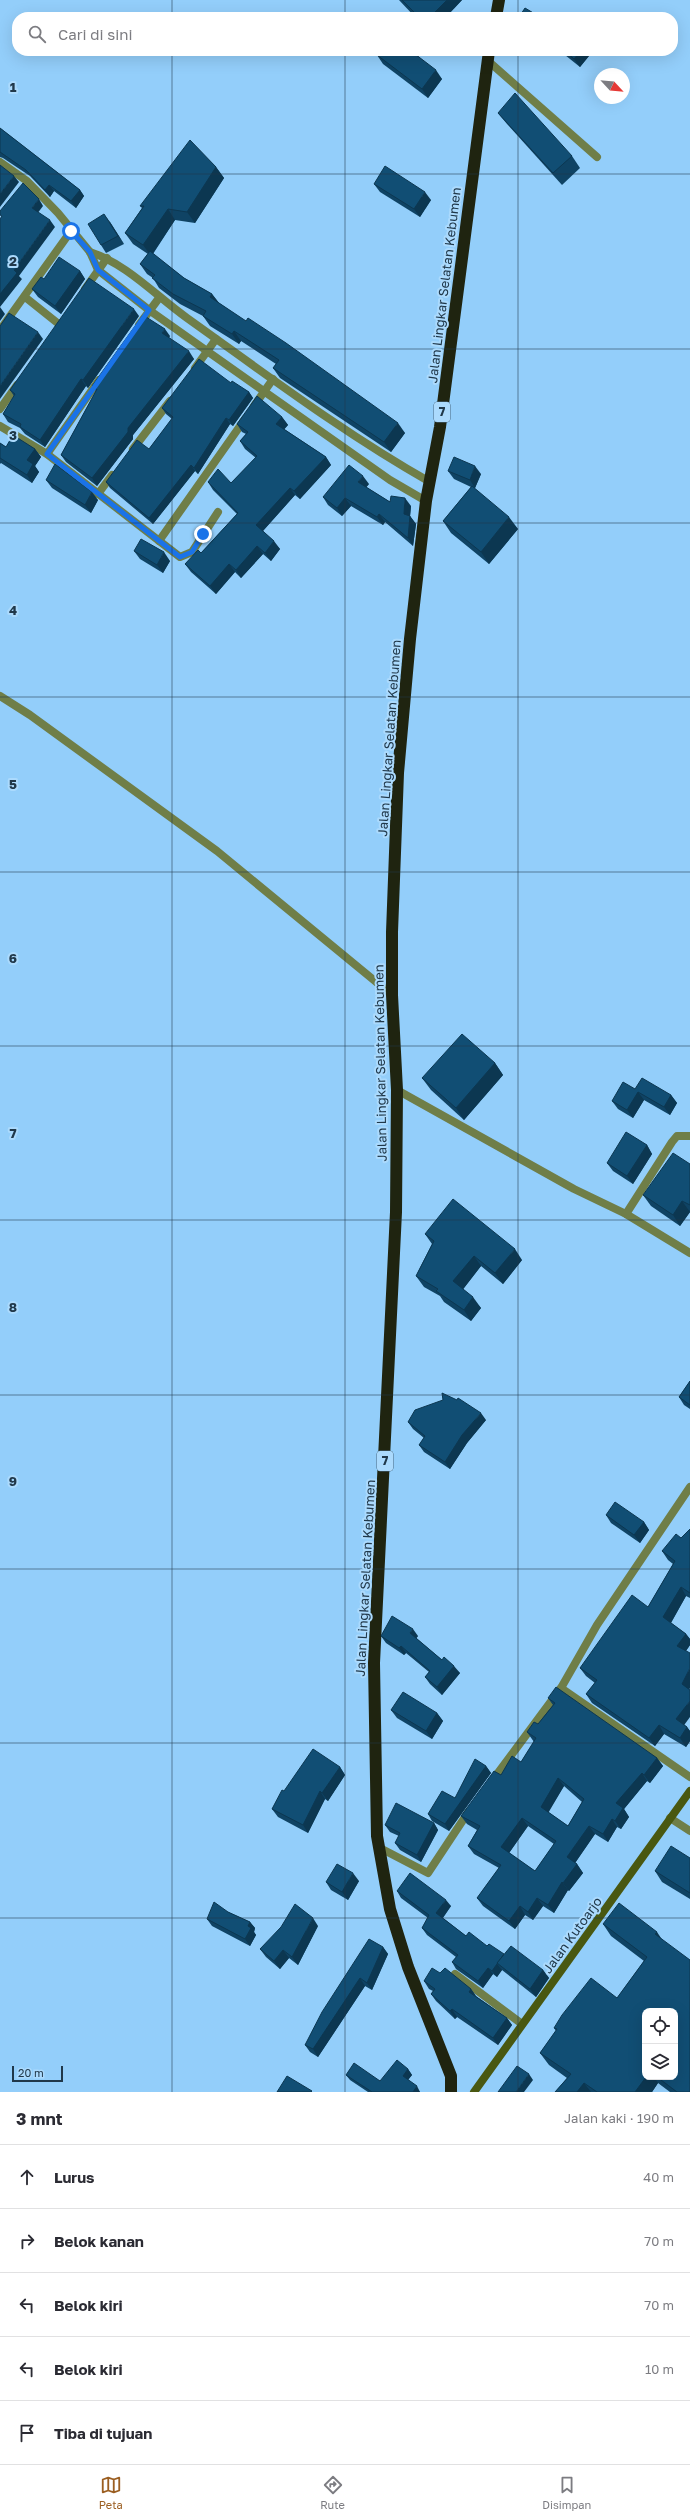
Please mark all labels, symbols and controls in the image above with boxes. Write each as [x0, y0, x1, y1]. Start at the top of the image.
search box [12, 12, 678, 56]
icon: search [26, 23, 48, 45]
text: Cari di sini [58, 25, 133, 43]
north arrow [594, 68, 630, 104]
text: 1 [10, 79, 17, 95]
street label: Jalan Lingkar Selatan Kebumen [424, 186, 464, 384]
route start [62, 222, 80, 240]
text: 2 [9, 253, 17, 269]
road number: 7 [434, 402, 450, 422]
text: 3 [9, 427, 17, 443]
route end [194, 525, 212, 543]
text: 4 [9, 602, 17, 618]
street label: Jalan Lingkar Selatan Kebumen [374, 639, 404, 837]
text: 5 [9, 776, 17, 792]
text: 6 [9, 950, 17, 966]
street label: Jalan Lingkar Selatan Kebumen [370, 964, 390, 1162]
text: 7 [9, 1125, 17, 1141]
text: 8 [9, 1299, 17, 1315]
road number: 7 [377, 1451, 393, 1471]
text: 9 [9, 1473, 17, 1489]
street label: Jalan Lingkar Selatan Kebumen [352, 1479, 378, 1677]
street label: Jalan Kutoarjo [539, 1893, 605, 1976]
map controls [642, 2008, 678, 2080]
button: locate [642, 2008, 678, 2044]
button: layers [642, 2044, 678, 2080]
scale bar [12, 2064, 63, 2083]
text: 20 m [18, 2066, 44, 2079]
text: 3 mnt [16, 2108, 63, 2129]
text: Jalan kaki · 190 m [564, 2110, 674, 2126]
icon: ahead [16, 2166, 38, 2188]
text: Lurus [54, 2168, 95, 2186]
text: 40 m [643, 2169, 674, 2185]
icon: right [16, 2230, 38, 2252]
text: Belok kanan [54, 2232, 144, 2250]
text: 70 m [644, 2233, 674, 2249]
icon: left [16, 2294, 38, 2316]
text: Belok kiri [54, 2296, 123, 2314]
text: 70 m [644, 2297, 674, 2313]
icon: left [16, 2358, 38, 2380]
text: Belok kiri [54, 2360, 123, 2378]
text: 10 m [645, 2361, 674, 2377]
icon: arrive [16, 2422, 38, 2444]
text: Tiba di tujuan [54, 2424, 152, 2442]
tab: Peta [99, 2474, 123, 2511]
tab: Rute [320, 2474, 345, 2511]
tab: Disimpan [542, 2474, 591, 2511]

